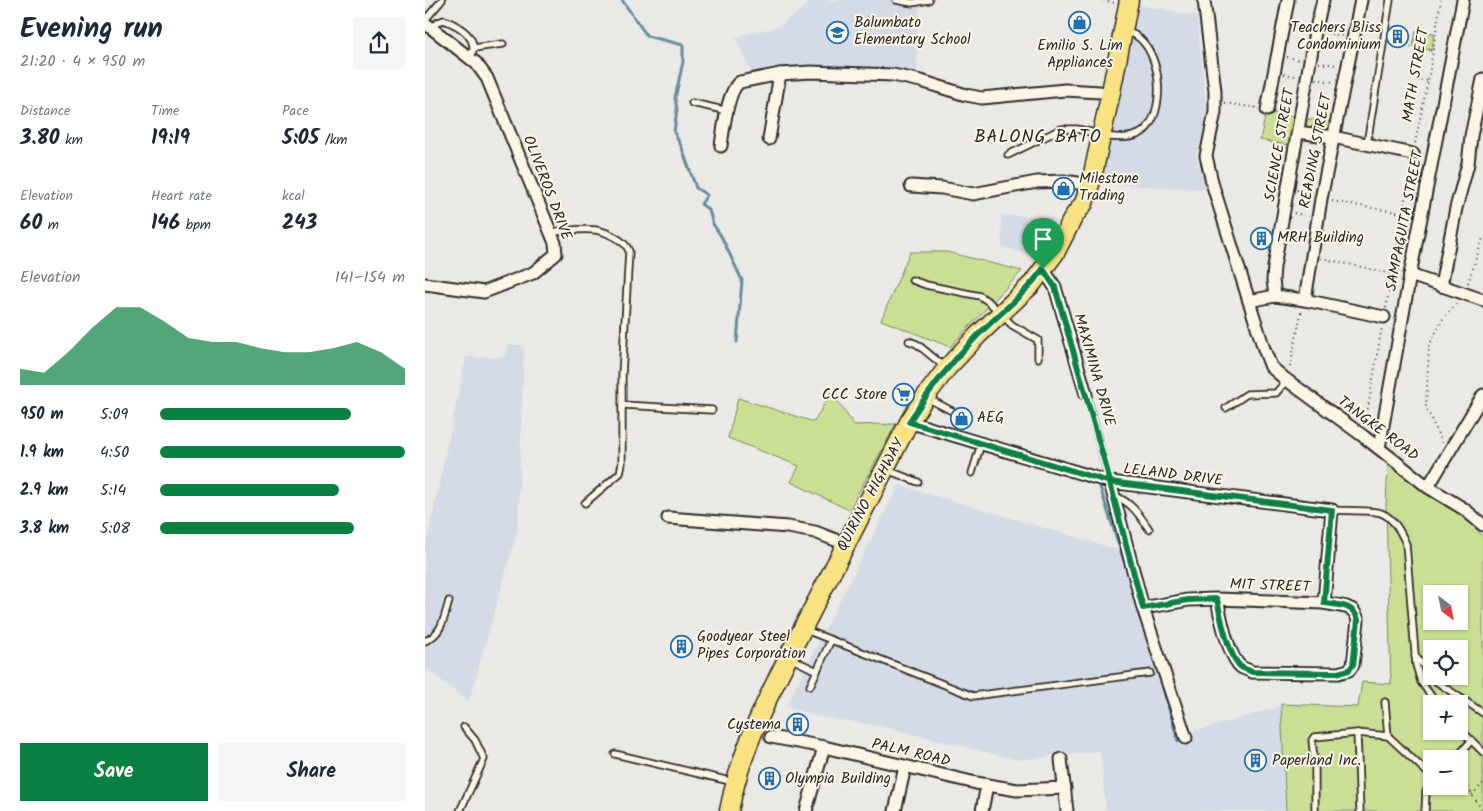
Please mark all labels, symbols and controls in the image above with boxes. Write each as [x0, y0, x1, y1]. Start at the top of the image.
text: Evening run [20, 7, 163, 52]
place label: Balumbato Elementary School [854, 11, 971, 52]
shop icon: Emilio S. Lim Appliances [1068, 11, 1092, 35]
place label: Teachers Bliss Condominium [1291, 16, 1382, 57]
button: share [353, 17, 405, 69]
school or university icon: Balumbato Elementary School [826, 20, 850, 44]
street label: MATH STREET [1396, 24, 1436, 124]
building icon: Teachers Bliss Condominium [1385, 25, 1409, 49]
place label: Emilio S. Lim Appliances [1037, 34, 1123, 75]
text: 21:20 · 4 × 950 m [20, 49, 145, 74]
street label: SCIENCE STREET [1258, 85, 1302, 204]
street label: READING STREET [1293, 90, 1339, 211]
text: Distance [20, 100, 70, 122]
text: Time [151, 100, 179, 122]
text: Pace [282, 100, 309, 122]
text: 3.80 [20, 122, 60, 155]
text: 19:19 [151, 122, 190, 155]
text: 5:05 [282, 122, 319, 155]
district label: BALONG BATO [974, 123, 1102, 152]
text: km [60, 129, 83, 151]
text: /km [319, 129, 347, 151]
street label: OLIVEROS DRIVE [516, 132, 578, 245]
street label: SAMPAGUITA STREET [1380, 147, 1431, 293]
place label: Milestone Trading [1079, 167, 1139, 208]
shop icon: Milestone Trading [1051, 176, 1075, 200]
text: Elevation [20, 185, 73, 207]
text: Heart rate [151, 185, 212, 207]
text: kcal [282, 185, 305, 207]
text: 60 [20, 207, 42, 240]
text: 146 [151, 207, 180, 240]
text: 243 [282, 207, 317, 240]
text: m [42, 214, 59, 236]
text: bpm [180, 214, 211, 236]
pin [1022, 218, 1064, 269]
icon: arrive [1029, 225, 1057, 253]
building icon: MRH Building [1249, 226, 1273, 250]
place label: MRH Building [1277, 226, 1364, 250]
text: Elevation [20, 265, 81, 290]
text: 141–154 m [335, 265, 405, 290]
street label: MAXIMINA DRIVE [1066, 311, 1122, 431]
place label: CCC Store [822, 383, 887, 407]
supermarket icon: CCC Store [891, 383, 915, 407]
street label: TANGKE ROAD [1332, 390, 1424, 468]
text: 950 m [20, 402, 64, 427]
text: 5:09 [100, 402, 128, 427]
shop icon: AEG [949, 406, 973, 430]
place label: AEG [977, 406, 1004, 430]
street label: QUIRINO HIGHWAY [831, 433, 912, 556]
text: 1.9 km [20, 440, 64, 465]
text: 4:50 [100, 440, 129, 465]
street label: LELAND DRIVE [1122, 457, 1225, 493]
text: 2.9 km [20, 478, 68, 503]
text: 5:14 [100, 478, 126, 503]
text: 3.8 km [20, 516, 69, 541]
text: 5:08 [100, 516, 130, 541]
street label: MIT STREET [1229, 573, 1313, 599]
north arrow [1423, 585, 1467, 630]
map controls [1423, 585, 1468, 795]
place label: Goodyear Steel Pipes Corporation [697, 625, 806, 666]
building icon: Goodyear Steel Pipes Corporation [669, 634, 693, 658]
button: locate [1423, 640, 1468, 685]
button: + [1423, 695, 1468, 740]
place label: Cystema [727, 713, 781, 737]
building icon: Cystema [785, 713, 809, 737]
street label: PALM ROAD [869, 732, 953, 774]
button: Save [20, 743, 208, 801]
button: Share [218, 743, 405, 801]
building icon: Paperland Inc. [1244, 749, 1268, 773]
place label: Paperland Inc. [1272, 749, 1361, 773]
button: − [1423, 750, 1468, 795]
building icon: Olympia Building [757, 767, 781, 791]
place label: Olympia Building [785, 767, 891, 791]

